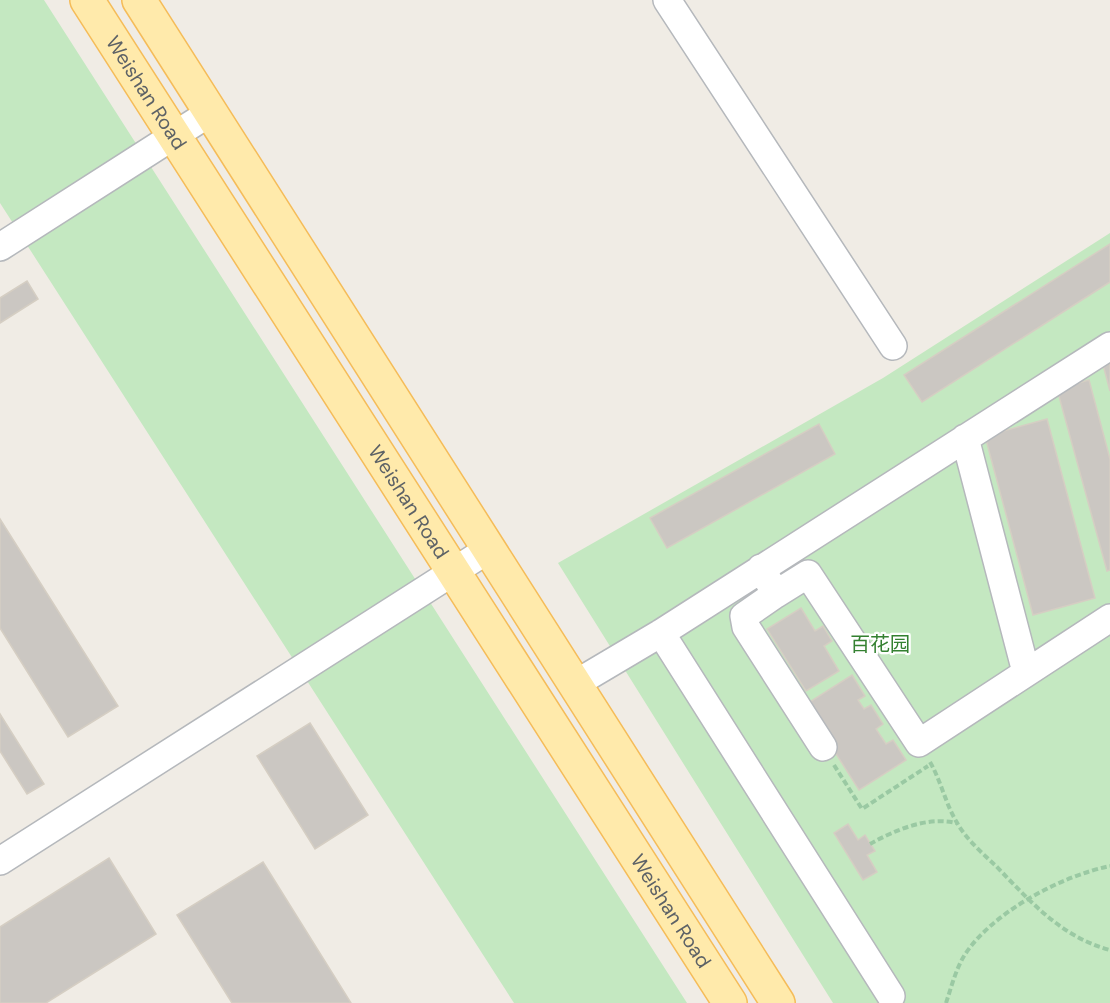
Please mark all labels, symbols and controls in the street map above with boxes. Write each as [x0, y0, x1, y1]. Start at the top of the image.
street label: Weishan Road [100, 31, 192, 154]
street label: Weishan Road [363, 440, 455, 564]
park label: 百花园 [850, 631, 910, 657]
street label: Weishan Road [625, 849, 717, 973]

